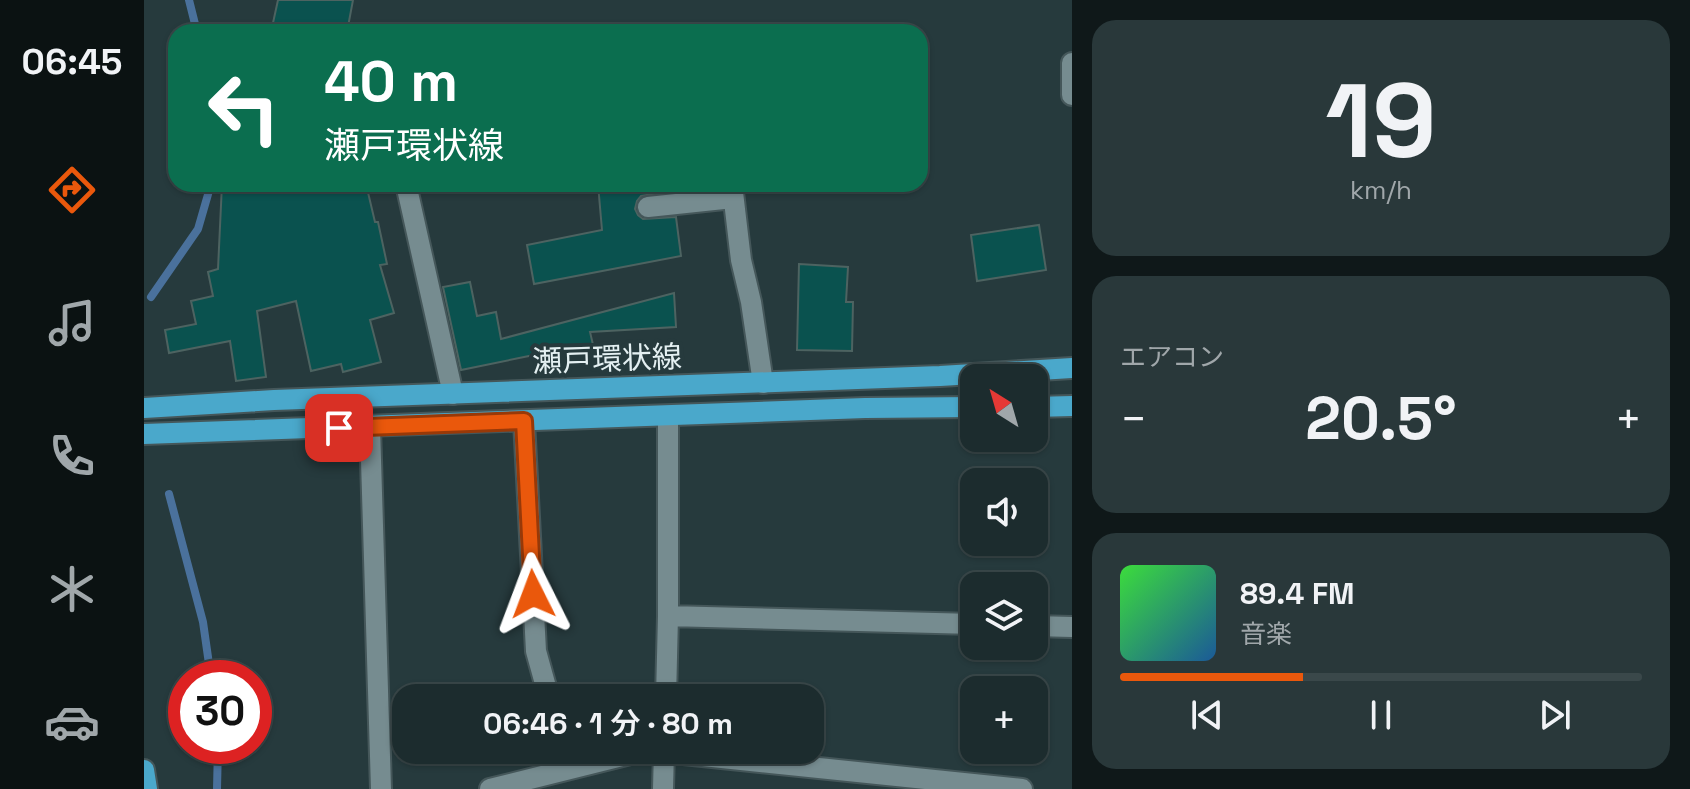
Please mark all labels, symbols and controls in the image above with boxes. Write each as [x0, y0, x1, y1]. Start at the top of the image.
text: 06:45 [22, 39, 122, 85]
text: 40 m [324, 46, 458, 117]
text: 19 [1325, 55, 1437, 187]
icon: left [192, 56, 296, 160]
text: 瀬戸環状線 [324, 123, 504, 169]
icon: directions [44, 162, 100, 218]
text: km/h [1350, 173, 1412, 207]
icon: music [44, 295, 100, 351]
street label: 瀬戸環状線 [531, 337, 683, 381]
text: エアコン [1120, 340, 1224, 374]
north arrow [960, 364, 1048, 452]
map controls [960, 364, 1048, 764]
text: 20.5° [1305, 380, 1457, 457]
text: − [1120, 391, 1147, 447]
text: + [1615, 391, 1642, 447]
pin [305, 394, 373, 462]
icon: arrive [317, 406, 361, 450]
icon: phone [44, 428, 100, 484]
button: sound [960, 468, 1048, 556]
position arrow [491, 552, 575, 636]
icon: climate [44, 561, 100, 617]
button: layers [960, 572, 1048, 660]
text: 89.4 FM [1240, 574, 1354, 613]
text: 音楽 [1240, 617, 1292, 651]
speed limit sign: 30 [168, 660, 272, 764]
button: + [960, 676, 1048, 764]
icon: previous [1185, 693, 1229, 737]
icon: pause [1359, 693, 1403, 737]
icon: next [1533, 693, 1577, 737]
icon: car [44, 694, 100, 750]
text: 06:46 · 1 分 · 80 m [483, 704, 733, 743]

